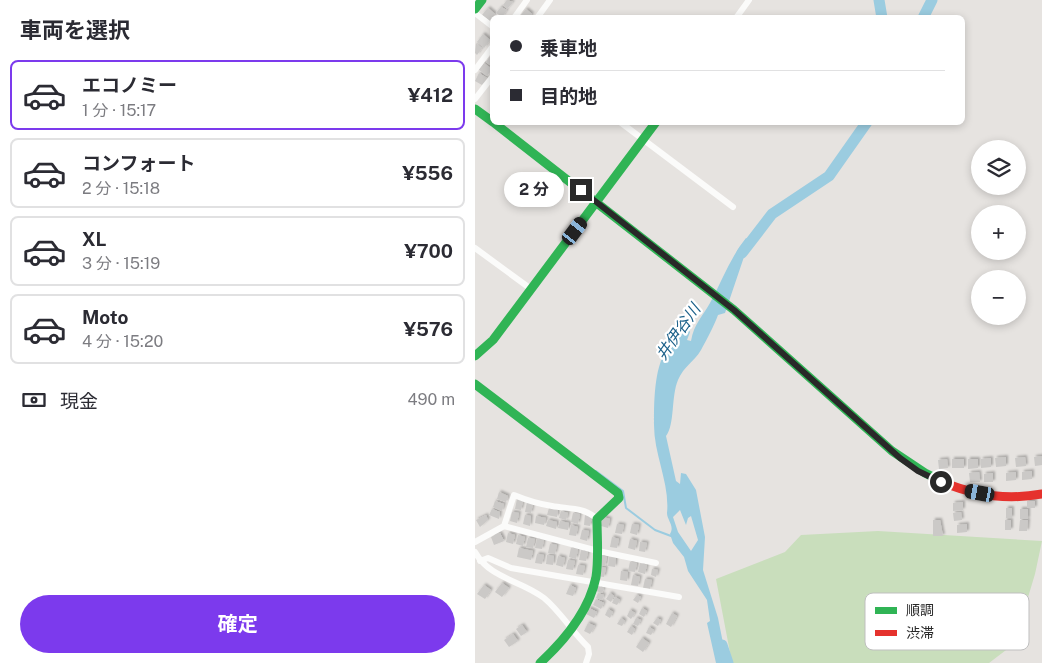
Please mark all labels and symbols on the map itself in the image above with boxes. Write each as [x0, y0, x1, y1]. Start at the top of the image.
callout: 2 分 [503, 172, 563, 208]
route end [570, 179, 592, 201]
car [559, 215, 590, 247]
water label: 井伊谷川 [652, 299, 705, 364]
route start [930, 471, 952, 493]
car [963, 483, 996, 503]
legend [865, 593, 1029, 650]
text: 順調 [906, 602, 934, 618]
text: 渋滞 [906, 625, 934, 641]

